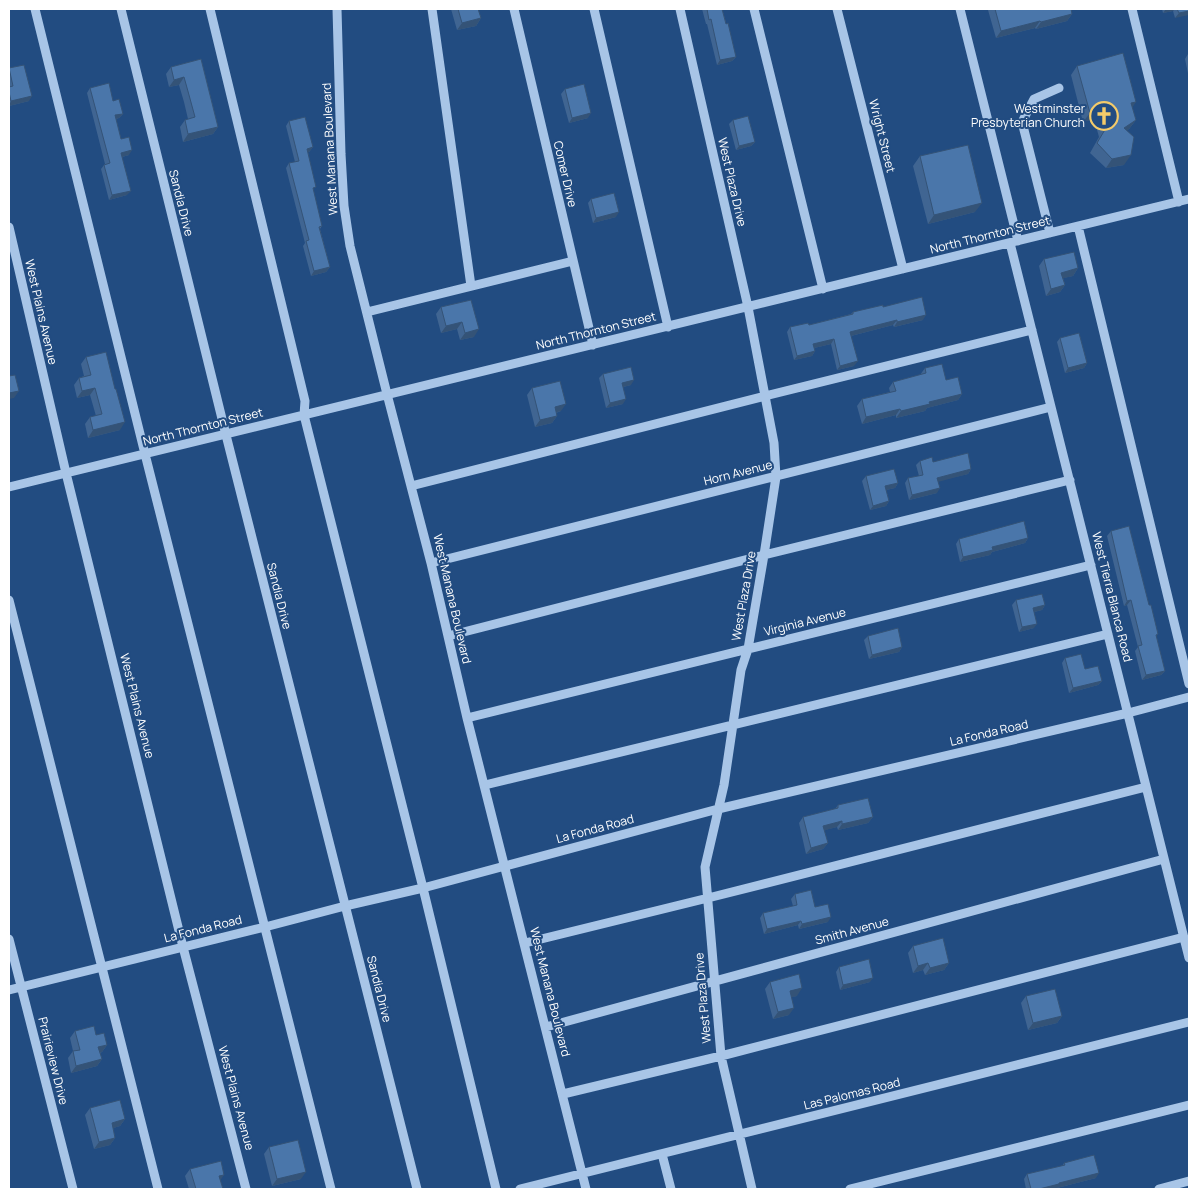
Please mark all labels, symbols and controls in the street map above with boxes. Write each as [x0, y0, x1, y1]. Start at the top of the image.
street label: West Manana Boulevard [318, 82, 341, 216]
street label: Wright Street [865, 97, 900, 175]
place label: Westminster Presbyterian Church [971, 100, 1086, 131]
church icon: Westminster Presbyterian Church [1089, 101, 1119, 131]
street label: West Plaza Drive [714, 136, 751, 228]
street label: Comer Drive [550, 139, 581, 209]
street label: Sandia Drive [165, 168, 198, 238]
street label: North Thornton Street [928, 211, 1052, 258]
street label: West Plains Avenue [21, 258, 62, 366]
street label: North Thornton Street [534, 307, 658, 354]
street label: North Thornton Street [141, 403, 265, 450]
street label: Horn Avenue [702, 456, 774, 489]
street label: West Tierra Blanca Road [1088, 530, 1137, 664]
street label: West Manana Boulevard [429, 532, 476, 665]
street label: West Plaza Drive [727, 550, 760, 642]
street label: Sandia Drive [263, 561, 296, 631]
street label: Virginia Avenue [762, 603, 848, 640]
street label: West Plains Avenue [116, 652, 159, 760]
street label: La Fonda Road [948, 715, 1030, 750]
street label: La Fonda Road [554, 810, 636, 847]
street label: La Fonda Road [162, 911, 244, 946]
street label: Smith Avenue [813, 912, 891, 949]
street label: West Manana Boulevard [526, 925, 575, 1058]
street label: West Plaza Drive [690, 952, 715, 1044]
street label: Sandia Drive [363, 954, 396, 1024]
street label: Prairieview Drive [34, 1015, 73, 1107]
street label: West Plains Avenue [214, 1044, 259, 1152]
street label: Las Palomas Road [802, 1073, 902, 1114]

